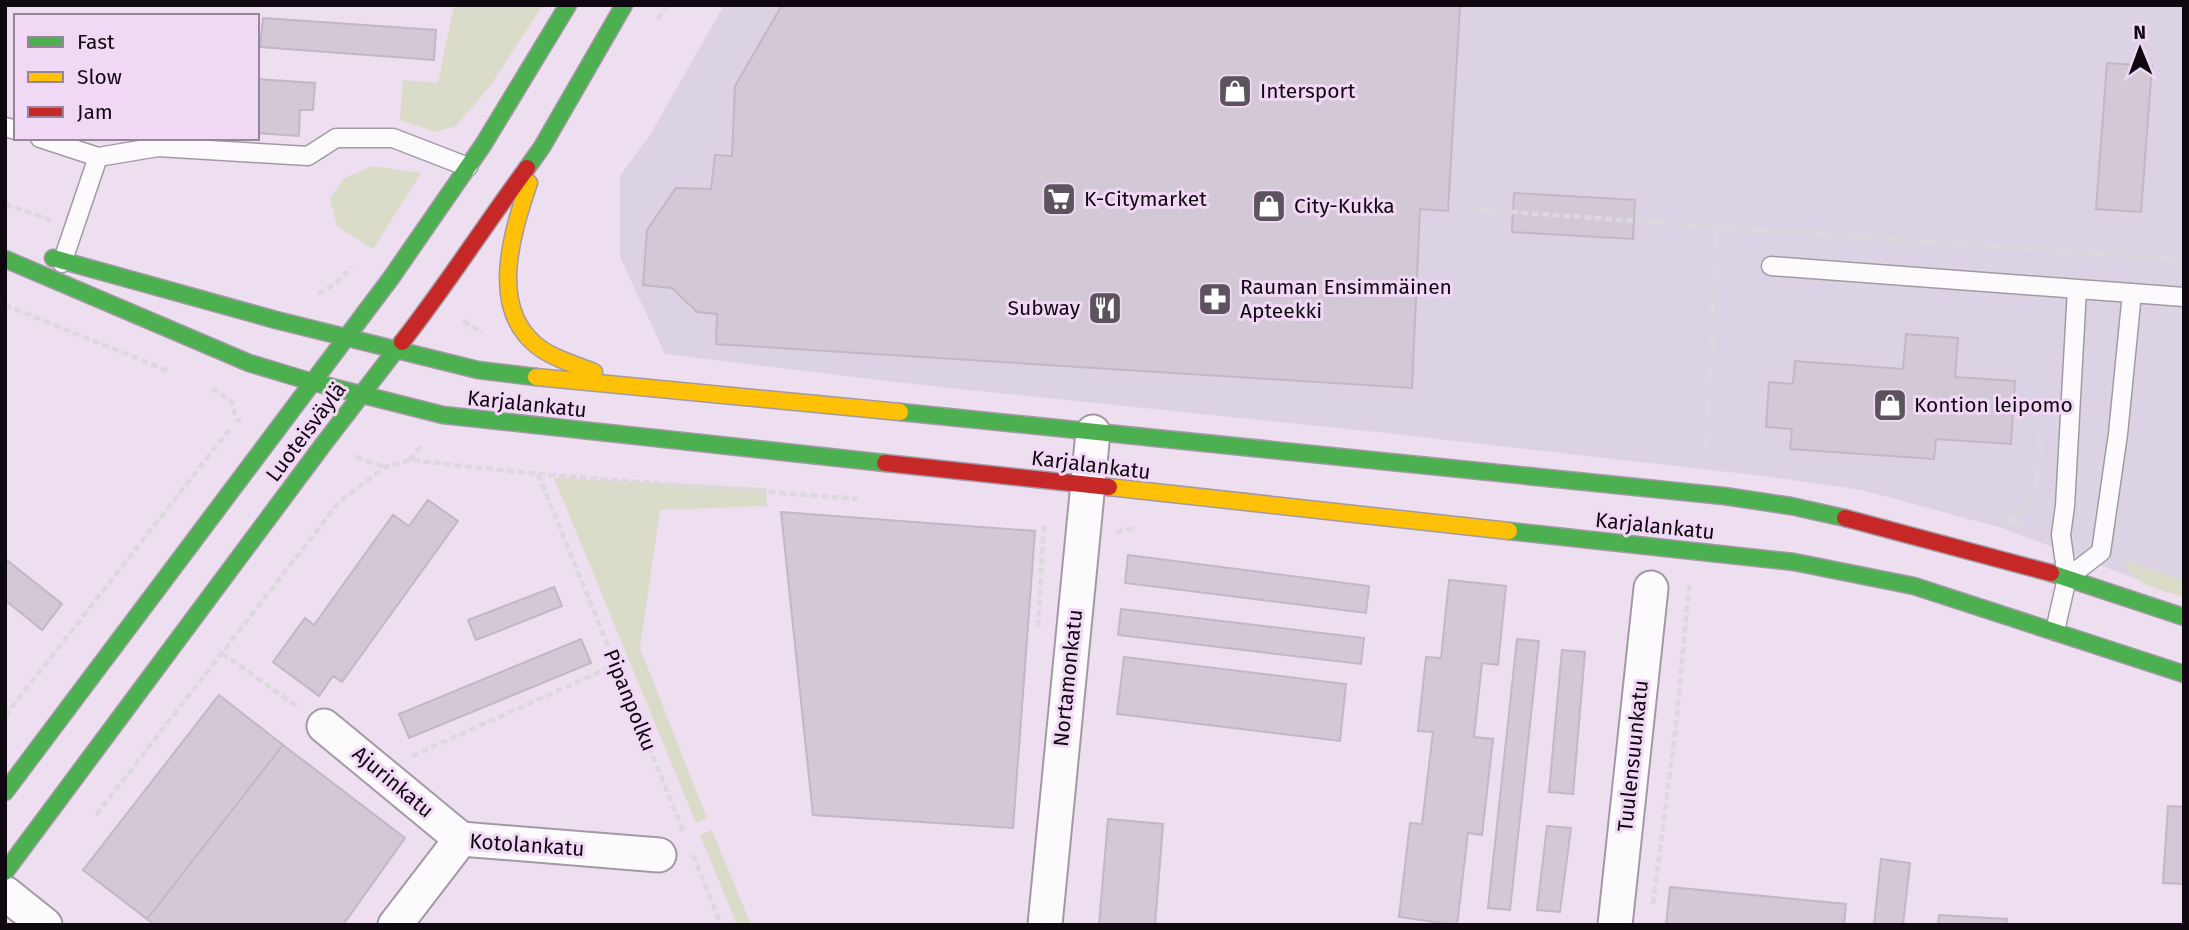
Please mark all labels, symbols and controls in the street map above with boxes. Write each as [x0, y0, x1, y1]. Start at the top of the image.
legend [14, 14, 259, 140]
north arrow [2105, 14, 2175, 84]
text: N [2133, 21, 2146, 44]
text: Fast [77, 29, 115, 55]
text: Slow [77, 64, 122, 90]
shop icon: Intersport [1216, 72, 1254, 110]
place label: Intersport [1260, 78, 1356, 104]
text: Jam [77, 99, 113, 125]
supermarket icon: K-Citymarket [1040, 180, 1078, 218]
place label: K-Citymarket [1084, 186, 1207, 212]
shop icon: City-Kukka [1250, 187, 1288, 225]
place label: City-Kukka [1294, 193, 1395, 219]
place label: Rauman Ensimmäinen Apteekki [1240, 274, 1452, 324]
pharmacy icon: Rauman Ensimmäinen Apteekki [1196, 280, 1234, 318]
restaurant icon: Subway [1086, 289, 1124, 327]
place label: Subway [1008, 295, 1081, 321]
street label: Luoteisväylä [260, 377, 352, 487]
street label: Karjalankatu [466, 385, 588, 423]
shop icon: Kontion leipomo [1871, 386, 1909, 424]
place label: Kontion leipomo [1914, 392, 2073, 418]
street label: Karjalankatu [1030, 445, 1152, 485]
street label: Karjalankatu [1594, 507, 1716, 545]
street label: Nortamonkatu [1048, 608, 1088, 748]
street label: Pipanpolku [598, 645, 662, 755]
street label: Tuulensuunkatu [1612, 679, 1654, 833]
street label: Ajurinkatu [347, 740, 439, 824]
street label: Kotolankatu [469, 828, 585, 862]

